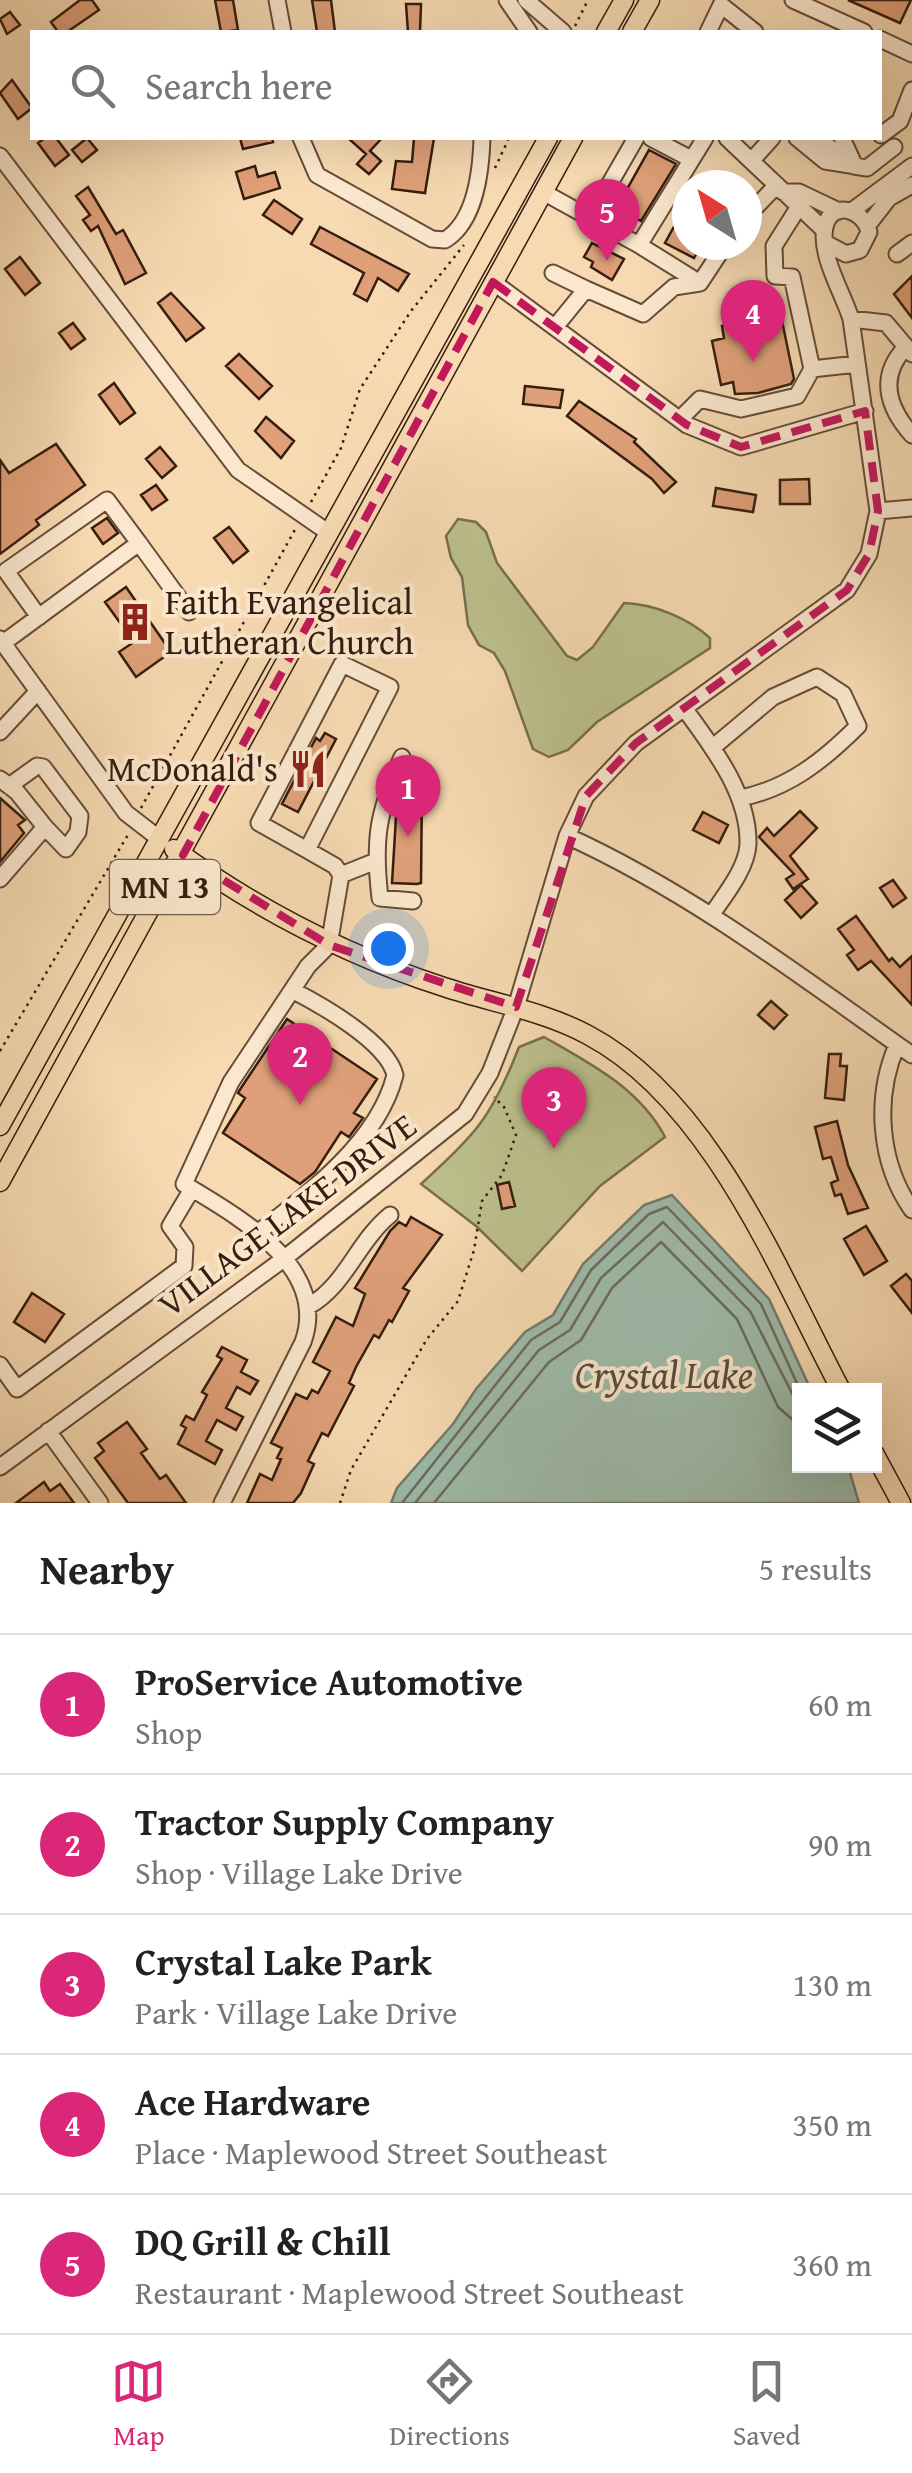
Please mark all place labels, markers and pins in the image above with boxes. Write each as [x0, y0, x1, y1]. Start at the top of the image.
pin: 5 [574, 178, 640, 261]
pin: 4 [720, 280, 786, 362]
place label: Faith Evangelical Lutheran Church [165, 576, 414, 667]
building icon: Faith Evangelical Lutheran Church [114, 601, 156, 643]
place label: McDonald's [107, 743, 278, 794]
restaurant icon: McDonald's [287, 748, 329, 790]
pin: 1 [376, 754, 440, 837]
pin: 2 [268, 1022, 332, 1105]
pin: 3 [522, 1066, 586, 1149]

